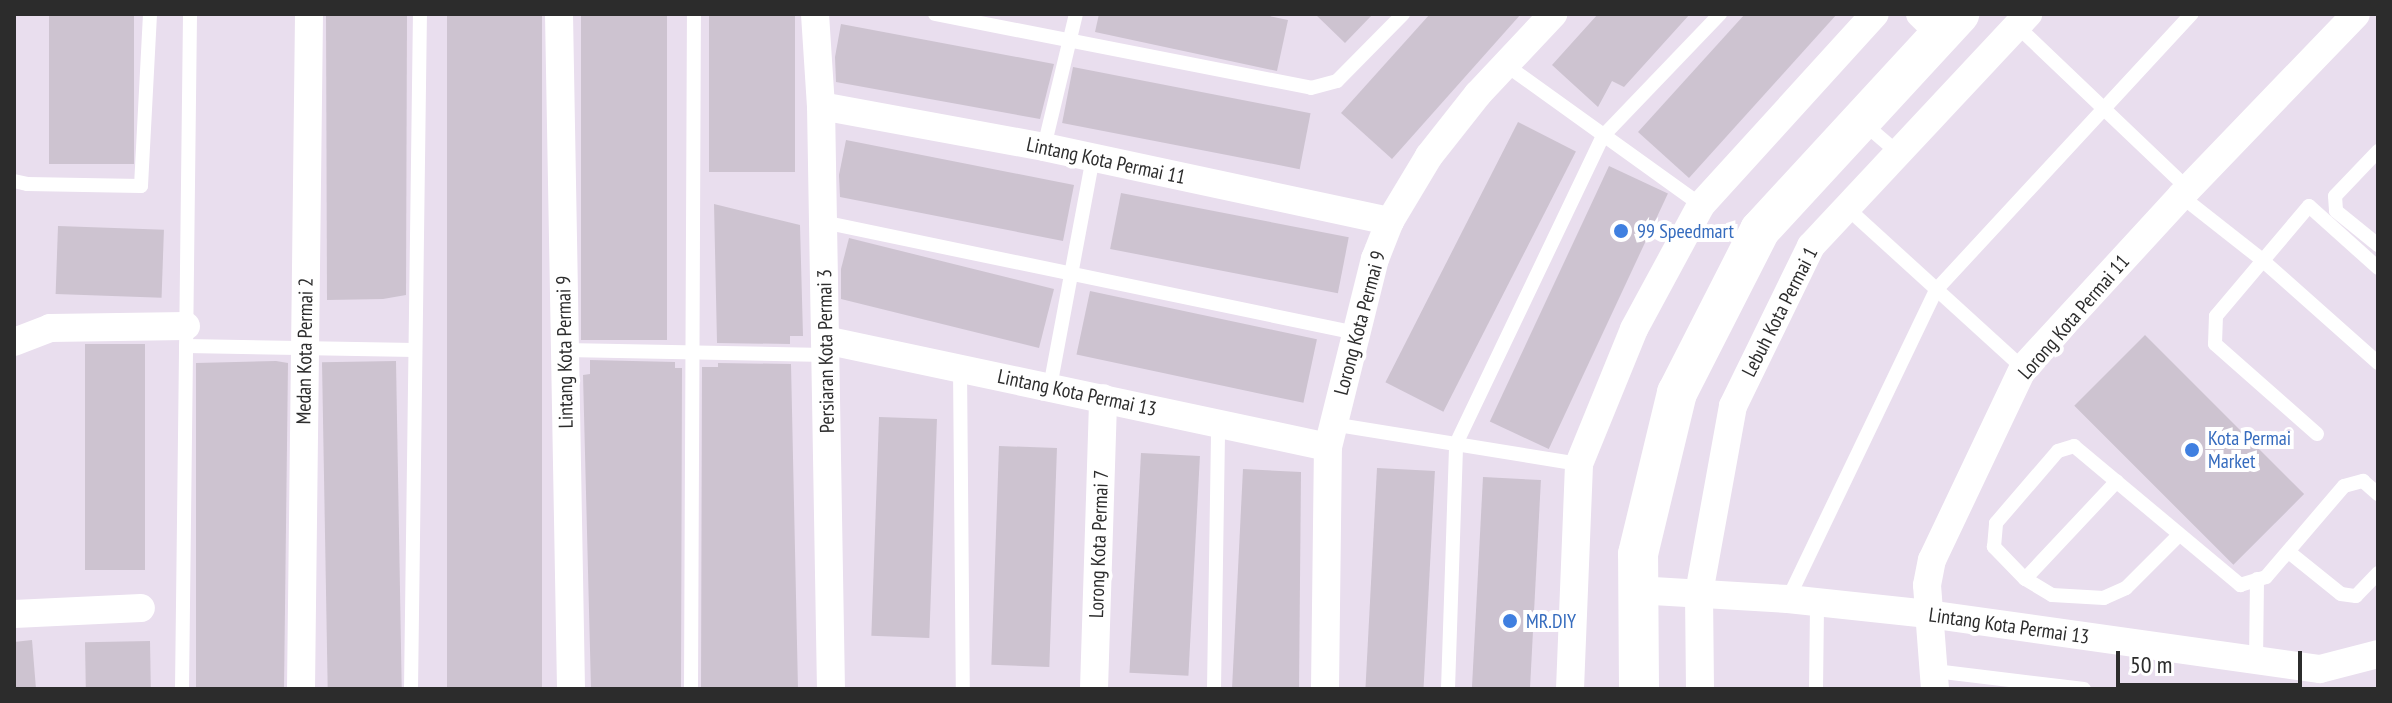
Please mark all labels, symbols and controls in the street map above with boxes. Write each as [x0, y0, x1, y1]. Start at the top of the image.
street label: Lintang Kota Permai 11 [1024, 132, 1188, 190]
place label: 99 Speedmart [1637, 219, 1734, 243]
marker: 99 Speedmart [1612, 222, 1630, 240]
street label: Lebuh Kota Permai 1 [1737, 243, 1823, 381]
street label: Lorong Kota Permai 9 [1329, 248, 1391, 398]
street label: Lorong Kota Permai 11 [2013, 250, 2135, 384]
street label: Persiaran Kota Permai 3 [813, 269, 839, 433]
street label: Lintang Kota Permai 9 [552, 275, 578, 429]
street label: Medan Kota Permai 2 [292, 277, 318, 425]
street label: Lintang Kota Permai 13 [995, 364, 1159, 422]
place label: Kota Permai Market [2208, 426, 2291, 473]
marker: Kota Permai Market [2183, 441, 2201, 459]
street label: Lorong Kota Permai 7 [1084, 470, 1114, 618]
street label: Lintang Kota Permai 13 [1927, 603, 2091, 649]
place label: MR.DIY [1526, 609, 1576, 633]
marker: MR.DIY [1501, 612, 1519, 630]
scale bar [2120, 635, 2306, 685]
text: 50 m [2130, 649, 2172, 680]

